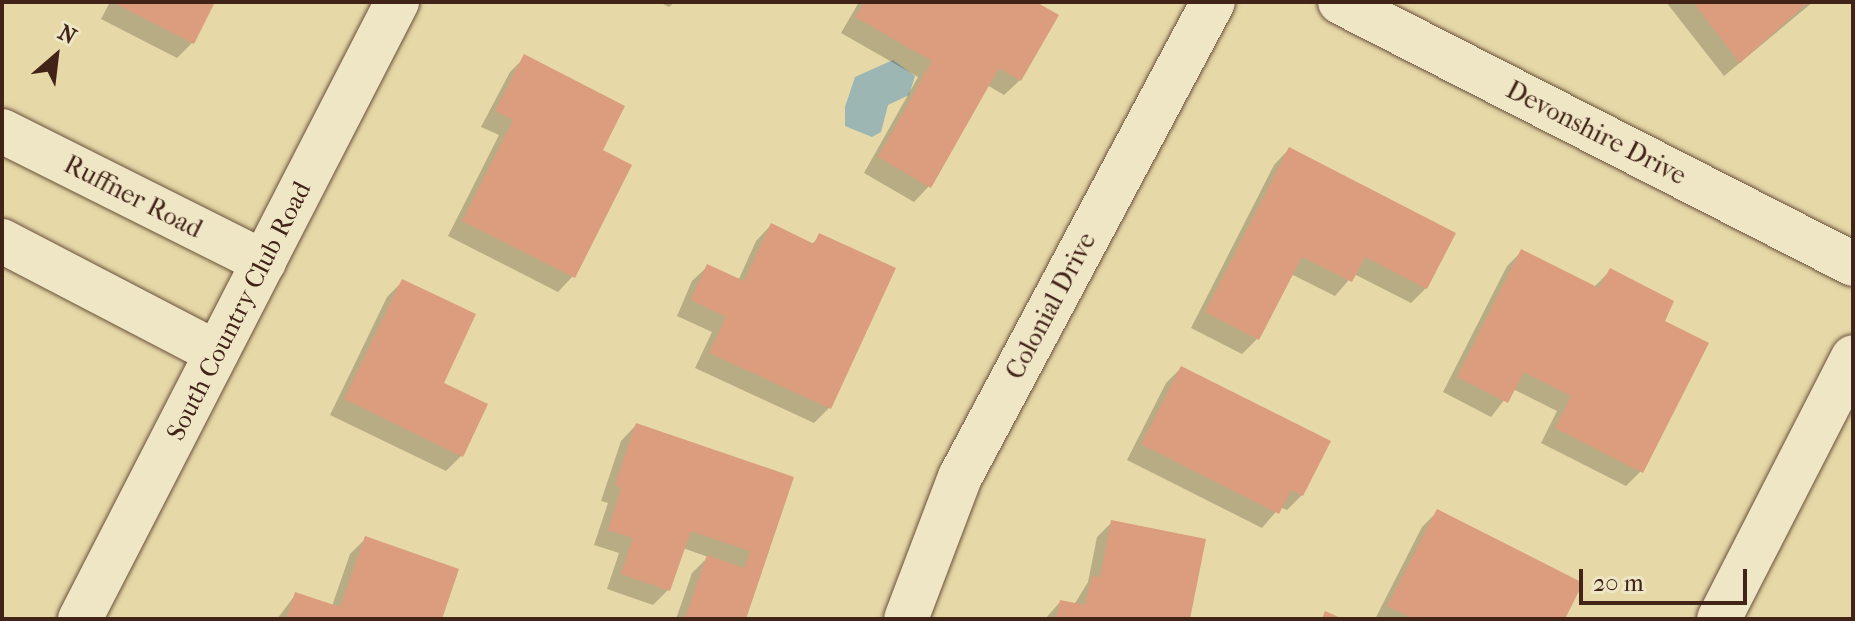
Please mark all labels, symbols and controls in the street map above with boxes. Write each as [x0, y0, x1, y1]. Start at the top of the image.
north arrow [16, 16, 96, 96]
text: N [54, 19, 81, 50]
street label: Devonshire Drive [1501, 74, 1691, 192]
street label: Ruffner Road [59, 149, 207, 245]
street label: South Country Club Road [160, 176, 318, 446]
street label: Colonial Drive [999, 227, 1103, 385]
scale bar [1583, 553, 1751, 603]
text: 20 m [1593, 569, 1644, 597]

